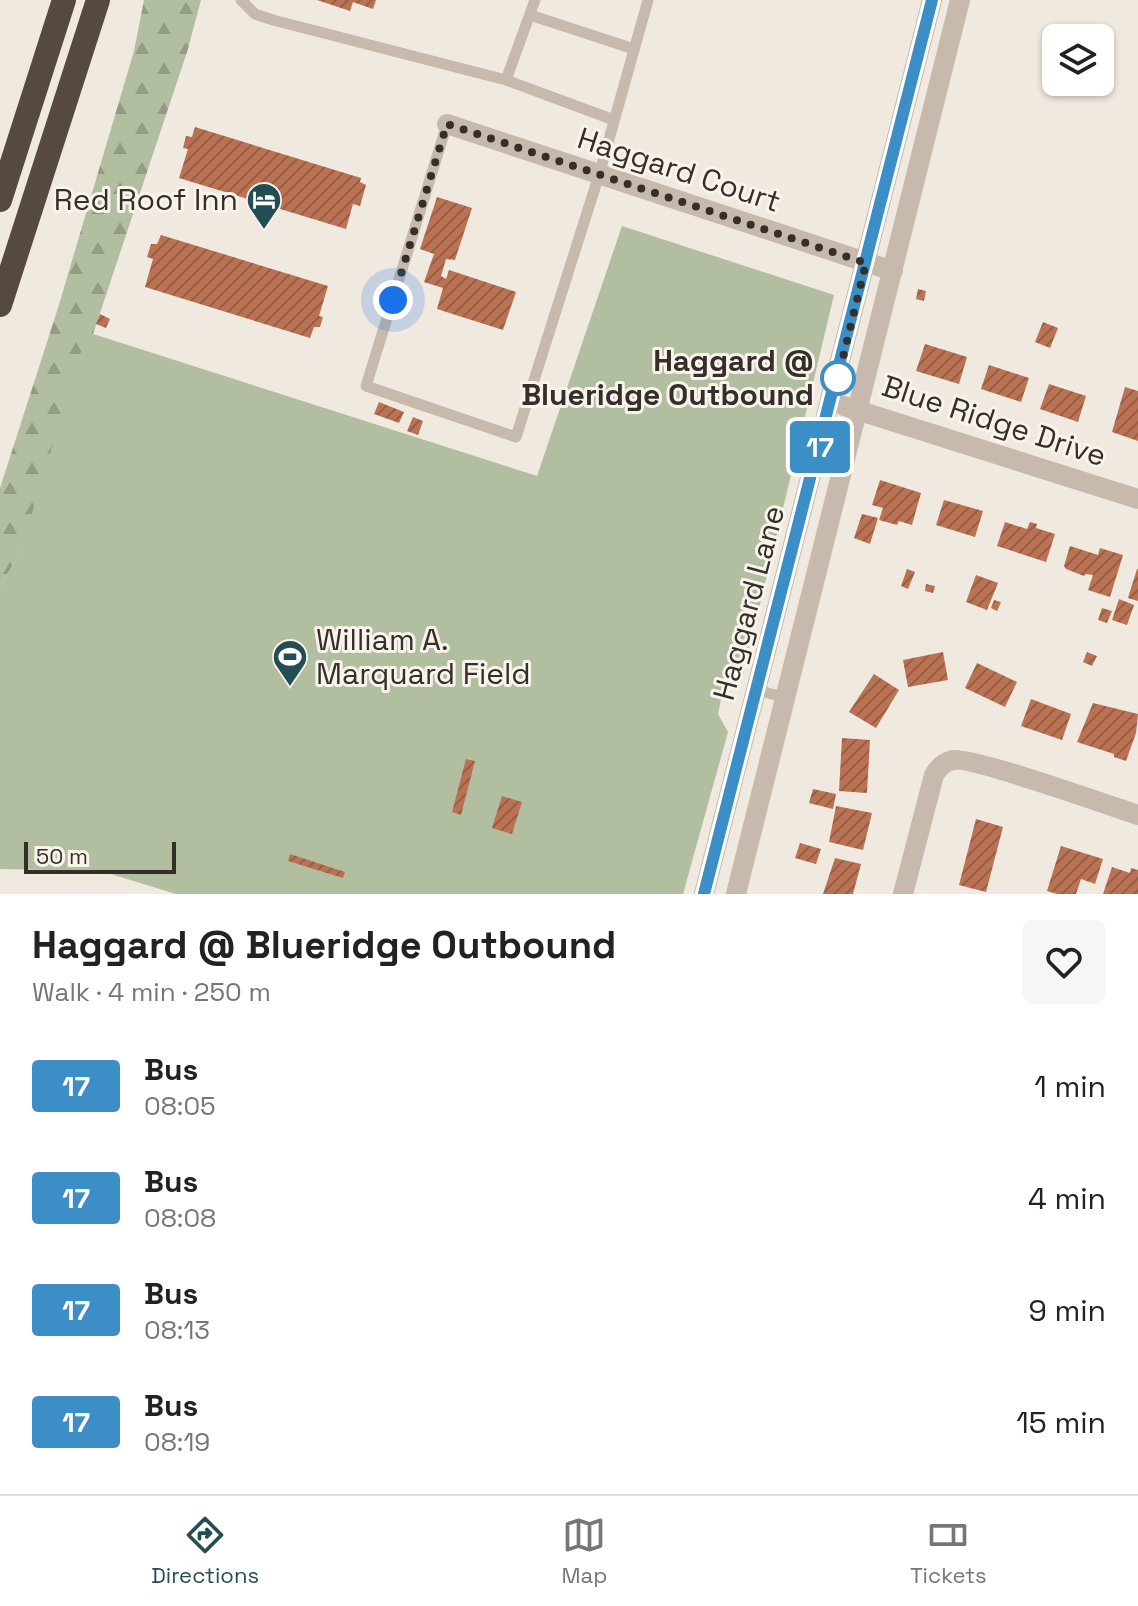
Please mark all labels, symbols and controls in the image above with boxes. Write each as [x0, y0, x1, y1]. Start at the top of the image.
map controls [1042, 24, 1114, 96]
button: layers [1042, 24, 1114, 96]
street label: Haggard Court [573, 118, 786, 221]
place label: Red Roof Inn [54, 180, 238, 219]
hotel icon: Red Roof Inn [245, 181, 283, 231]
your location [373, 280, 413, 320]
place label: Haggard @ Blueridge Outbound [521, 341, 814, 414]
marker: Haggard @ Blueridge Outbound [821, 361, 855, 395]
street label: Blue Ridge Drive [877, 366, 1111, 475]
line badge: 17 [784, 421, 856, 473]
text: 17 [806, 429, 834, 465]
street label: Haggard Lane [704, 501, 793, 704]
place label: William A. Marquard Field [316, 620, 531, 693]
sports icon: William A. Marquard Field [271, 638, 309, 688]
scale bar [24, 838, 176, 874]
text: 50 m [36, 842, 88, 870]
button: heart [1022, 920, 1106, 1004]
text: Haggard @ Blueridge Outbound [32, 921, 616, 969]
text: Walk · 4 min · 250 m [32, 975, 271, 1009]
text: Bus [144, 1050, 198, 1089]
text: 1 min [1034, 1067, 1106, 1106]
text: 17 [62, 1068, 90, 1104]
text: 08:05 [144, 1089, 216, 1123]
text: Bus [144, 1162, 198, 1201]
text: 4 min [1028, 1179, 1106, 1218]
text: 17 [62, 1180, 90, 1216]
text: 08:08 [144, 1201, 216, 1235]
text: Bus [144, 1274, 198, 1313]
text: 9 min [1028, 1291, 1106, 1330]
text: 17 [62, 1292, 90, 1328]
text: 08:13 [144, 1313, 210, 1347]
text: Bus [144, 1386, 198, 1425]
text: 15 min [1016, 1403, 1106, 1442]
text: 17 [62, 1404, 90, 1440]
text: 08:19 [144, 1425, 210, 1459]
tab: Directions [151, 1513, 259, 1589]
tab: Map [562, 1513, 607, 1589]
tab: Tickets [910, 1513, 987, 1589]

